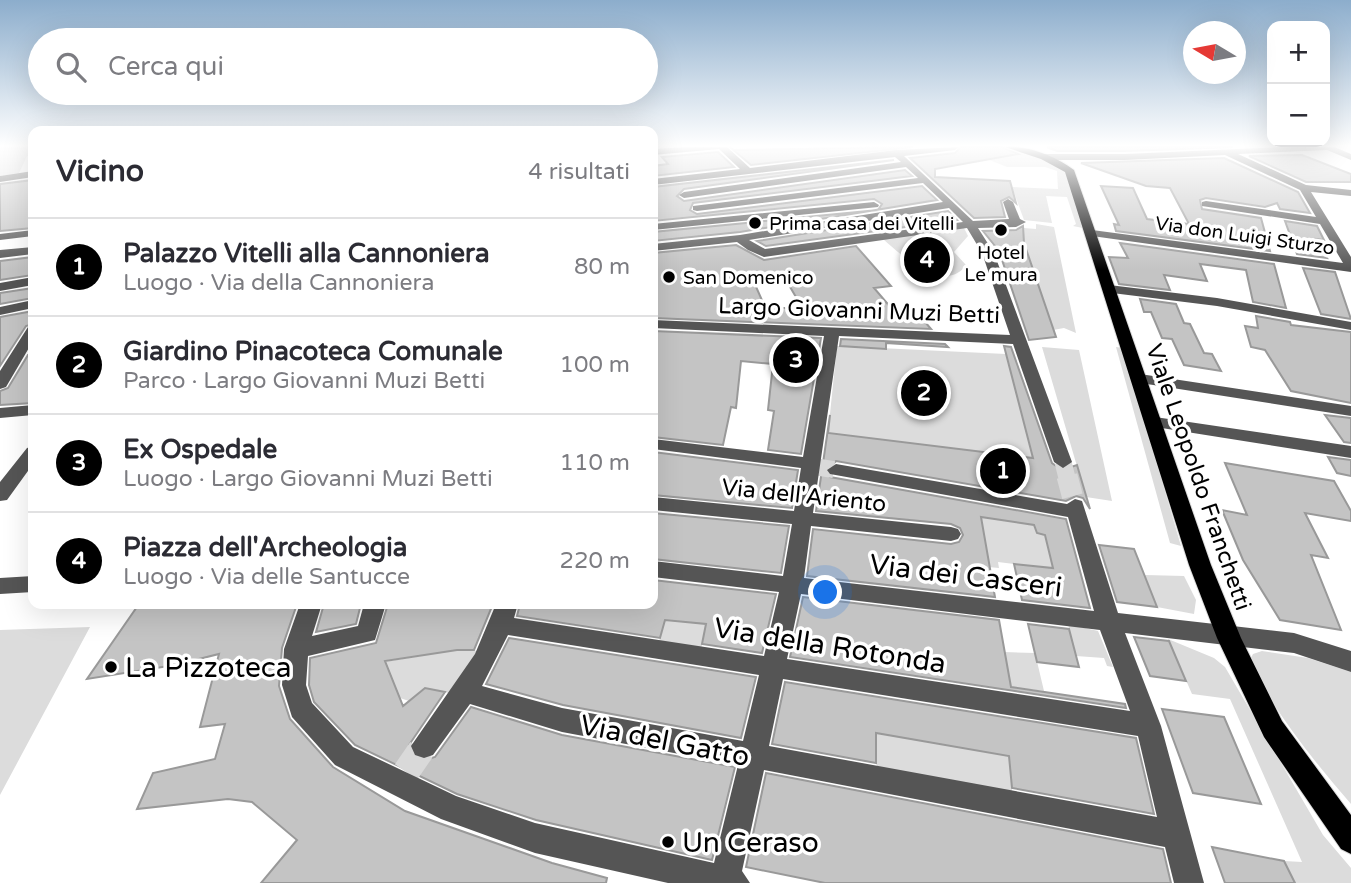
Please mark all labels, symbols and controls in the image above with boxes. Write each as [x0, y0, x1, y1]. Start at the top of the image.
north arrow [1183, 21, 1246, 84]
map controls [1267, 21, 1330, 147]
button: + [1267, 21, 1330, 84]
search box [28, 28, 658, 105]
icon: search [52, 48, 90, 86]
text: Cerca qui [108, 51, 224, 82]
button: − [1267, 84, 1330, 147]
text: Vicino [56, 153, 144, 190]
text: 4 risultati [528, 158, 630, 186]
place label: Prima casa dei Vitelli [769, 213, 954, 235]
street label: Via don Luigi Sturzo [1154, 213, 1336, 259]
marker: Prima casa dei Vitelli [747, 215, 763, 231]
marker: Hotel Le mura [993, 222, 1009, 238]
pin: 4 [904, 234, 950, 286]
text: Palazzo Vitelli alla Cannoniera [123, 238, 490, 269]
place label: Hotel Le mura [964, 242, 1038, 286]
text: 1 [72, 253, 86, 281]
text: 80 m [574, 253, 630, 281]
place label: San Domenico [683, 267, 813, 289]
text: Luogo · Via della Cannoniera [123, 269, 434, 297]
marker: San Domenico [661, 269, 677, 285]
street label: Largo Giovanni Muzi Betti [718, 292, 1000, 330]
pin: 3 [773, 334, 819, 386]
text: Giardino Pinacoteca Comunale [123, 336, 503, 367]
street label: Viale Leopoldo Franchetti [1139, 341, 1257, 614]
text: 2 [72, 351, 86, 379]
text: 100 m [560, 351, 630, 379]
text: Parco · Largo Giovanni Muzi Betti [123, 367, 485, 395]
pin: 2 [901, 367, 947, 419]
text: Ex Ospedale [123, 434, 277, 465]
pin: 1 [980, 445, 1026, 497]
text: 3 [72, 449, 86, 477]
text: 110 m [560, 449, 630, 477]
text: Luogo · Largo Giovanni Muzi Betti [123, 465, 493, 493]
street label: Via dell'Ariento [720, 473, 888, 519]
text: Piazza dell'Archeologia [123, 532, 407, 563]
text: 4 [72, 547, 86, 575]
text: 220 m [560, 547, 630, 575]
street label: Via dei Casceri [868, 547, 1064, 605]
text: Luogo · Via delle Santucce [123, 563, 410, 591]
your location [808, 575, 842, 609]
street label: Via della Rotonda [711, 611, 948, 681]
place label: La Pizzoteca [125, 651, 292, 685]
marker: La Pizzoteca [103, 659, 119, 675]
street label: Via del Gatto [577, 708, 752, 774]
place label: Un Ceraso [682, 826, 819, 860]
marker: Un Ceraso [660, 834, 676, 850]

